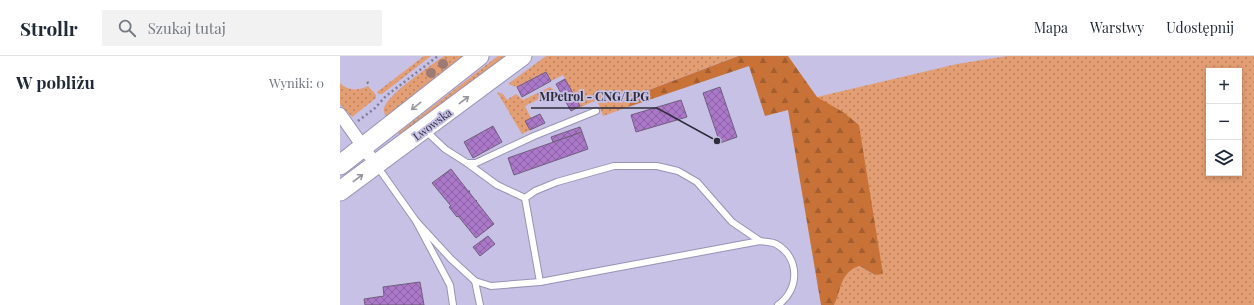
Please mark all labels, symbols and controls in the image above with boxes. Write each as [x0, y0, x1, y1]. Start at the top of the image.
search box [102, 10, 382, 46]
text: Strollr [20, 15, 78, 41]
icon: search [116, 17, 138, 39]
text: Szukaj tutaj [148, 18, 226, 38]
text: Mapa [1034, 18, 1068, 37]
text: Warstwy [1090, 18, 1144, 37]
text: Udostępnij [1166, 18, 1234, 37]
map controls [1206, 68, 1242, 176]
button: + [1206, 68, 1242, 104]
text: W pobliżu [16, 71, 95, 93]
text: Wyniki: 0 [269, 74, 324, 91]
callout: MPetrol - CNG/LPG [531, 84, 657, 108]
text: MPetrol - CNG/LPG [539, 88, 649, 104]
one-way arrow [458, 96, 469, 104]
one-way arrow [410, 102, 421, 111]
street label: Lwowska [410, 104, 455, 143]
button: − [1206, 104, 1242, 140]
button: layers [1206, 140, 1242, 176]
one-way arrow [352, 174, 363, 182]

